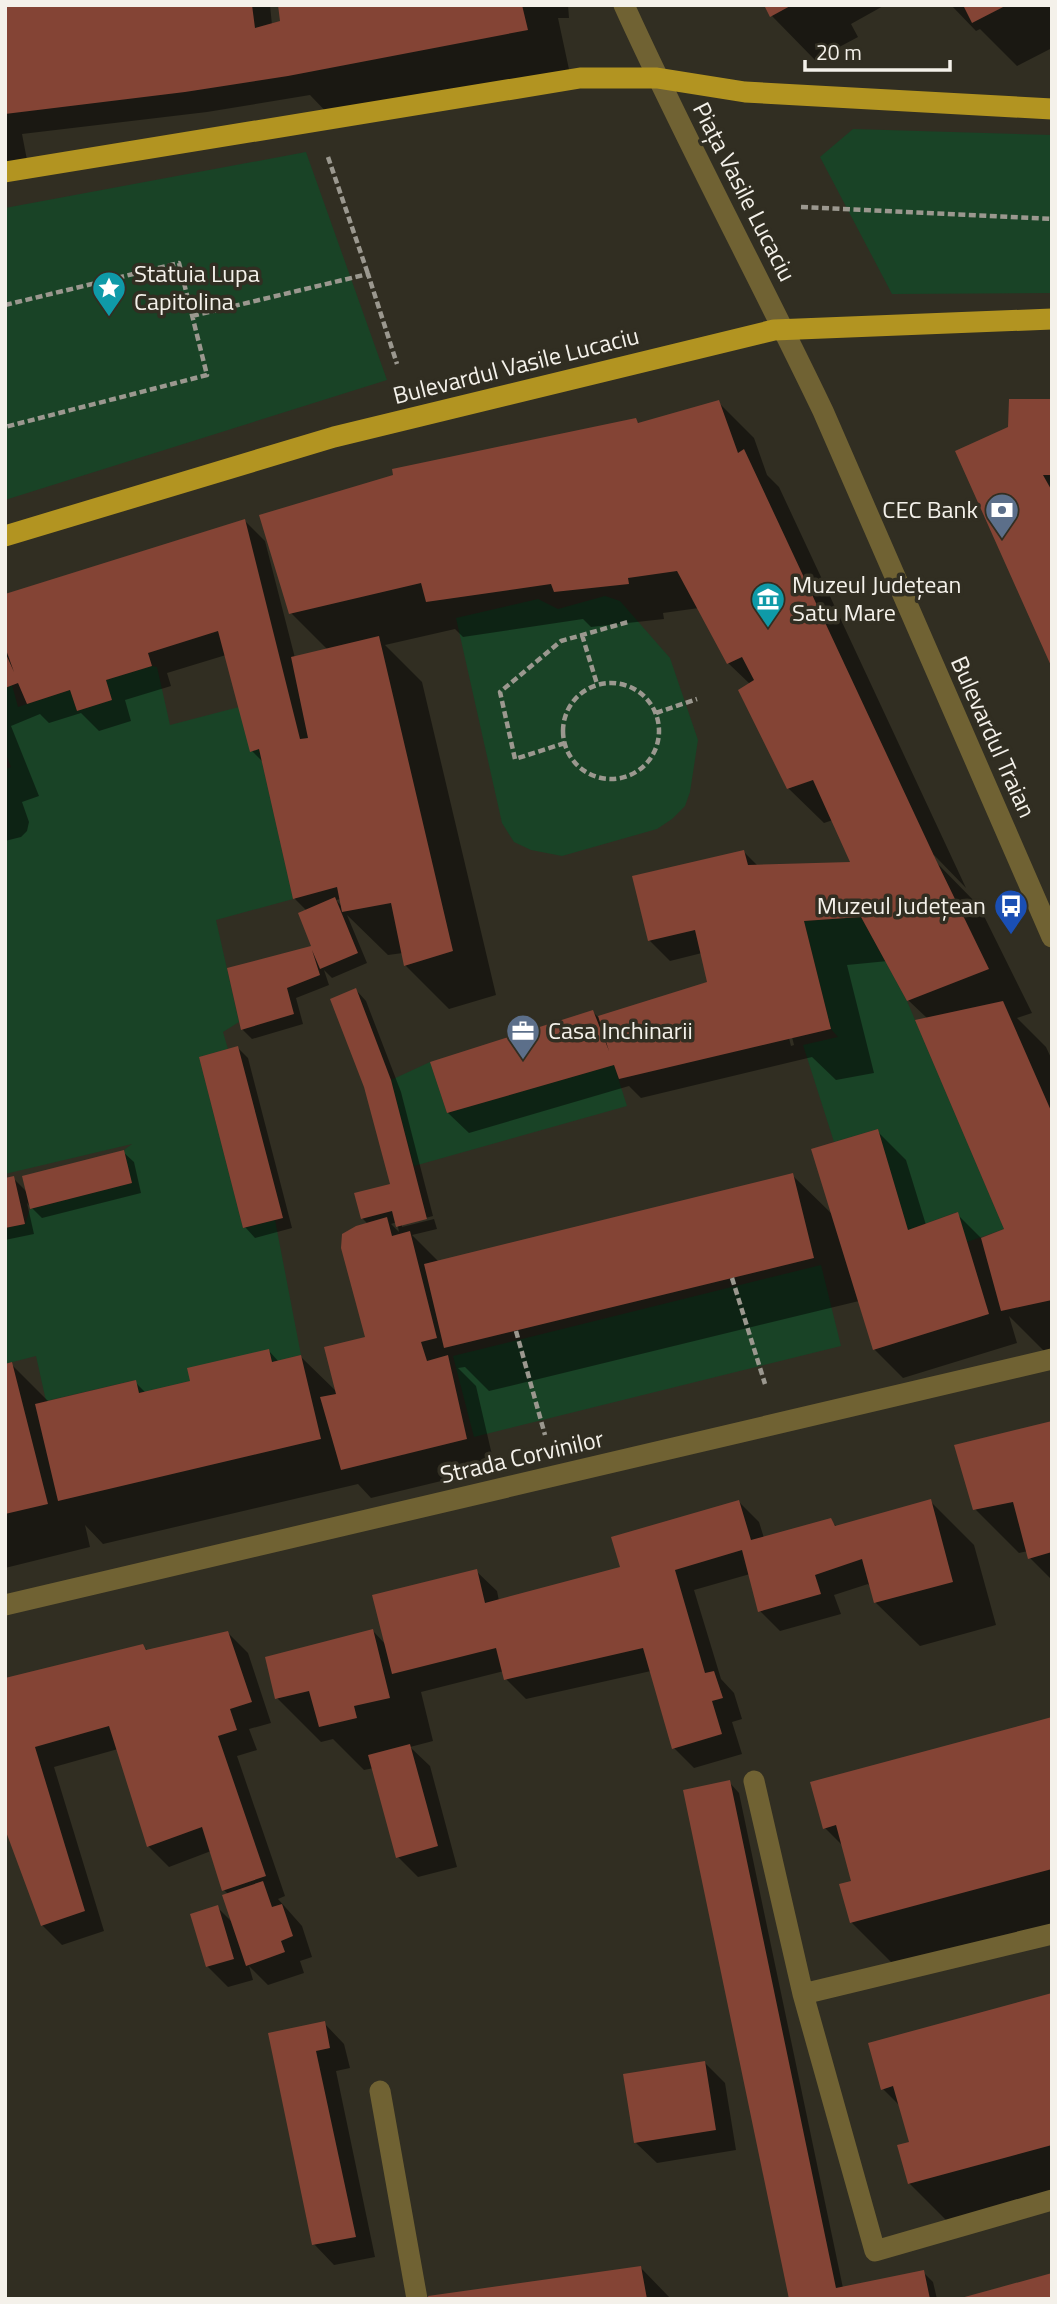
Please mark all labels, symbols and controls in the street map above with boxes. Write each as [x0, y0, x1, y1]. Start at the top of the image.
scale bar [805, 28, 950, 72]
text: 20 m [816, 36, 862, 68]
street label: Piața Vasile Lucaciu [684, 96, 806, 287]
place label: Statuia Lupa Capitolina [134, 255, 260, 319]
place icon: Statuia Lupa Capitolina [90, 269, 128, 318]
street label: Bulevardul Vasile Lucaciu [389, 317, 643, 413]
place label: CEC Bank [882, 491, 978, 527]
bank icon: CEC Bank [983, 491, 1021, 540]
place label: Muzeul Județean Satu Mare [792, 566, 961, 630]
museum icon: Muzeul Județean Satu Mare [749, 580, 787, 629]
street label: Bulevardul Traian [942, 650, 1046, 823]
place label: Muzeul Județean [817, 887, 986, 923]
bus stop icon: Muzeul Județean [992, 887, 1030, 936]
office icon: Casa Inchinarii [504, 1012, 542, 1061]
place label: Casa Inchinarii [548, 1012, 693, 1048]
street label: Strada Corvinilor [436, 1420, 607, 1492]

